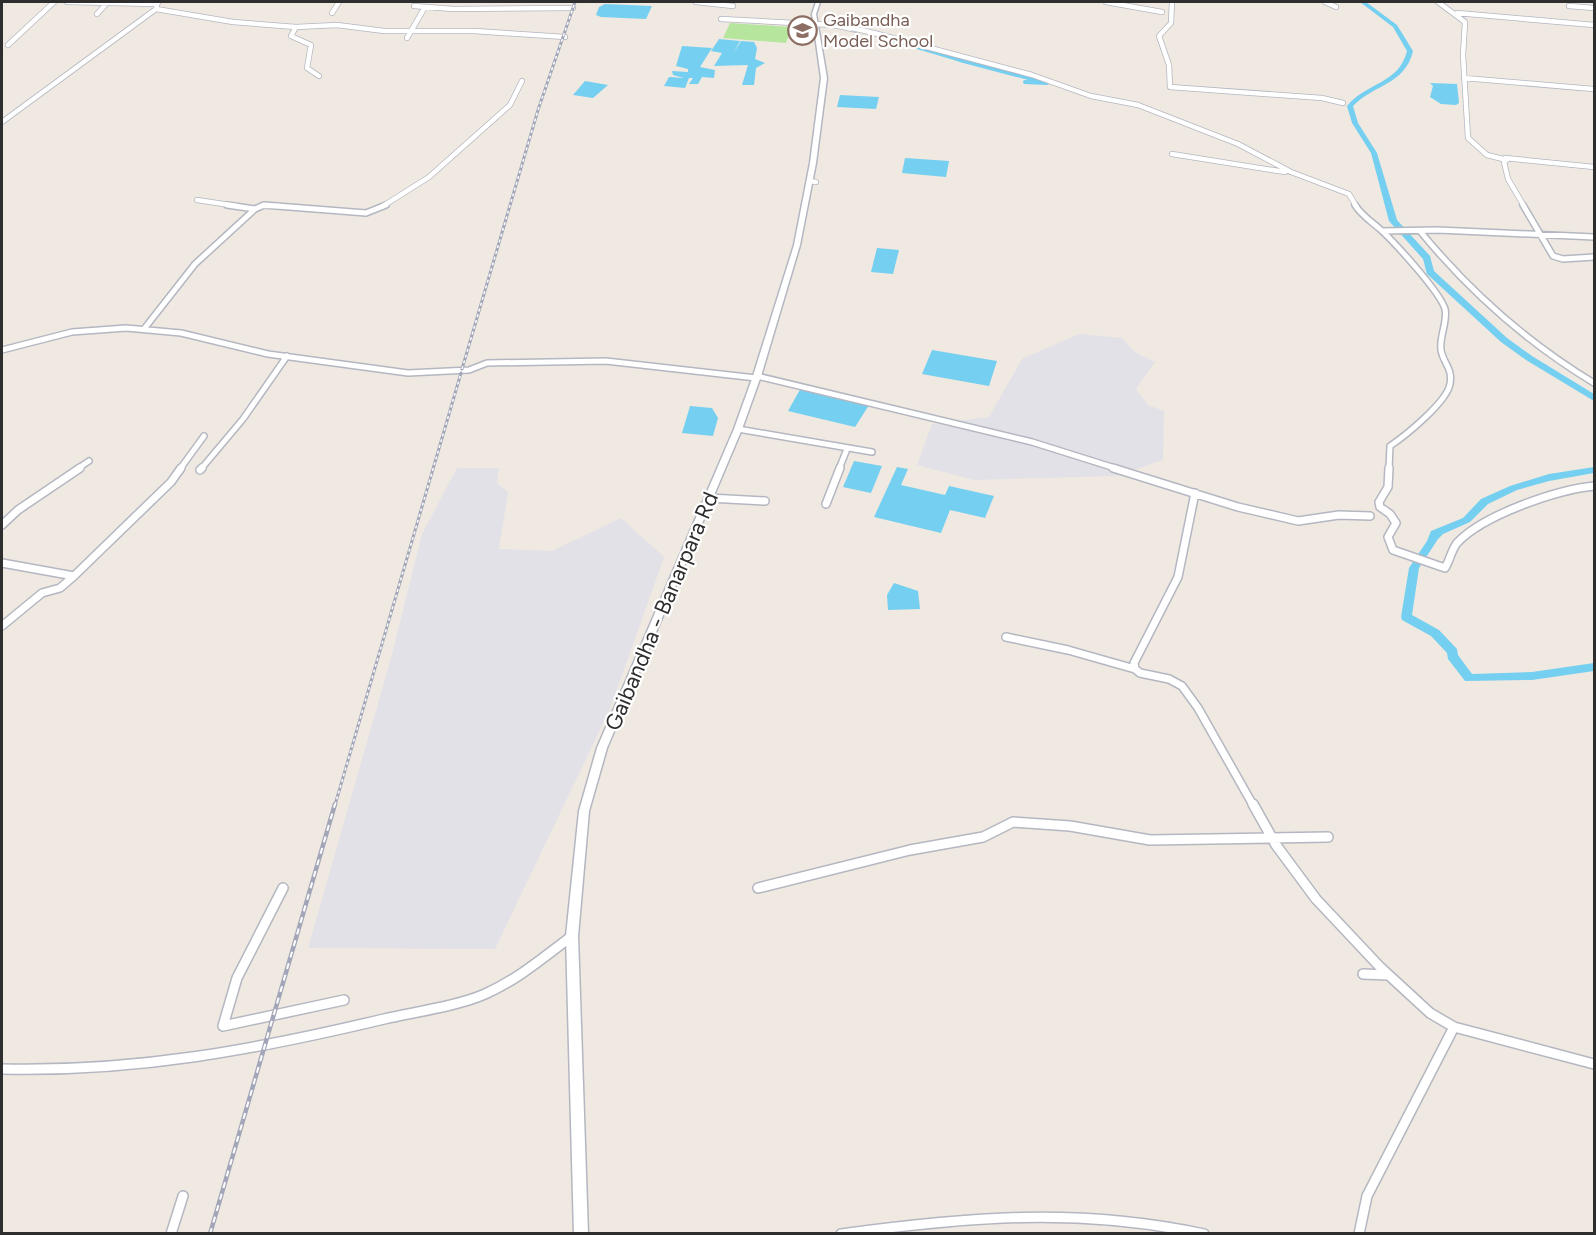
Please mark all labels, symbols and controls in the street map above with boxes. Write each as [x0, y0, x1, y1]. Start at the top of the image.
place label: Gaibandha Model School [823, 9, 933, 52]
school or university icon: Gaibandha Model School [786, 14, 818, 46]
street label: Gaibandha - Banarpara Rd [599, 488, 724, 734]

